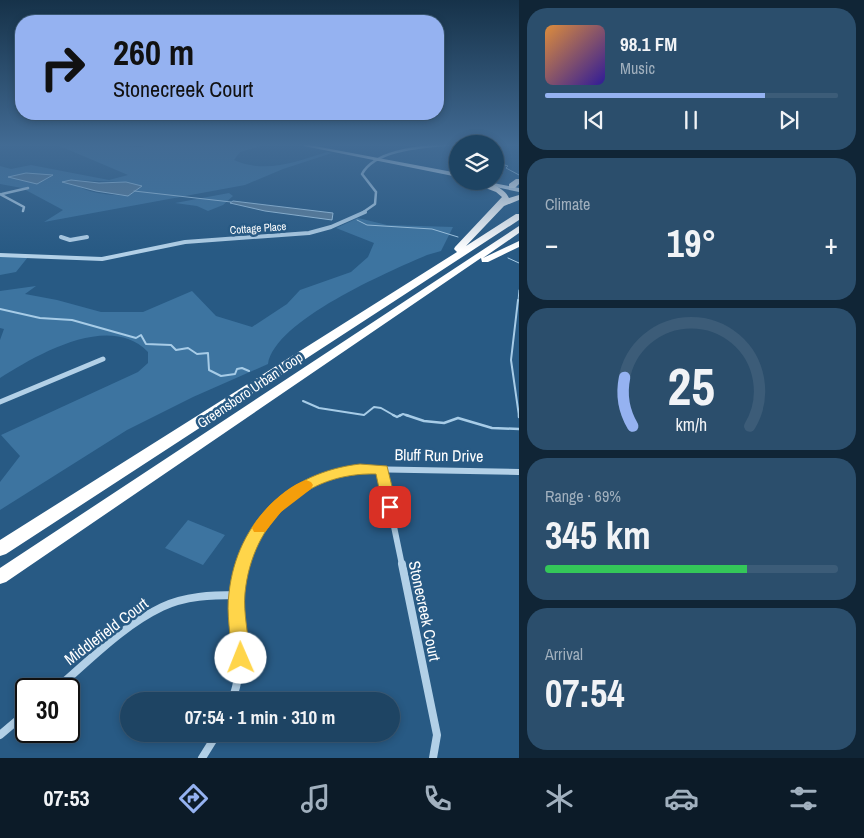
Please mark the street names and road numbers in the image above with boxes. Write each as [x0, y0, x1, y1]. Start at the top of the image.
street label: Cottage Place [229, 219, 287, 237]
street label: Greensboro Urban Loop [194, 348, 306, 432]
street label: Bluff Run Drive [394, 443, 484, 467]
street label: Stonecreek Court [404, 559, 446, 664]
street label: Middlefield Court [59, 592, 153, 670]

